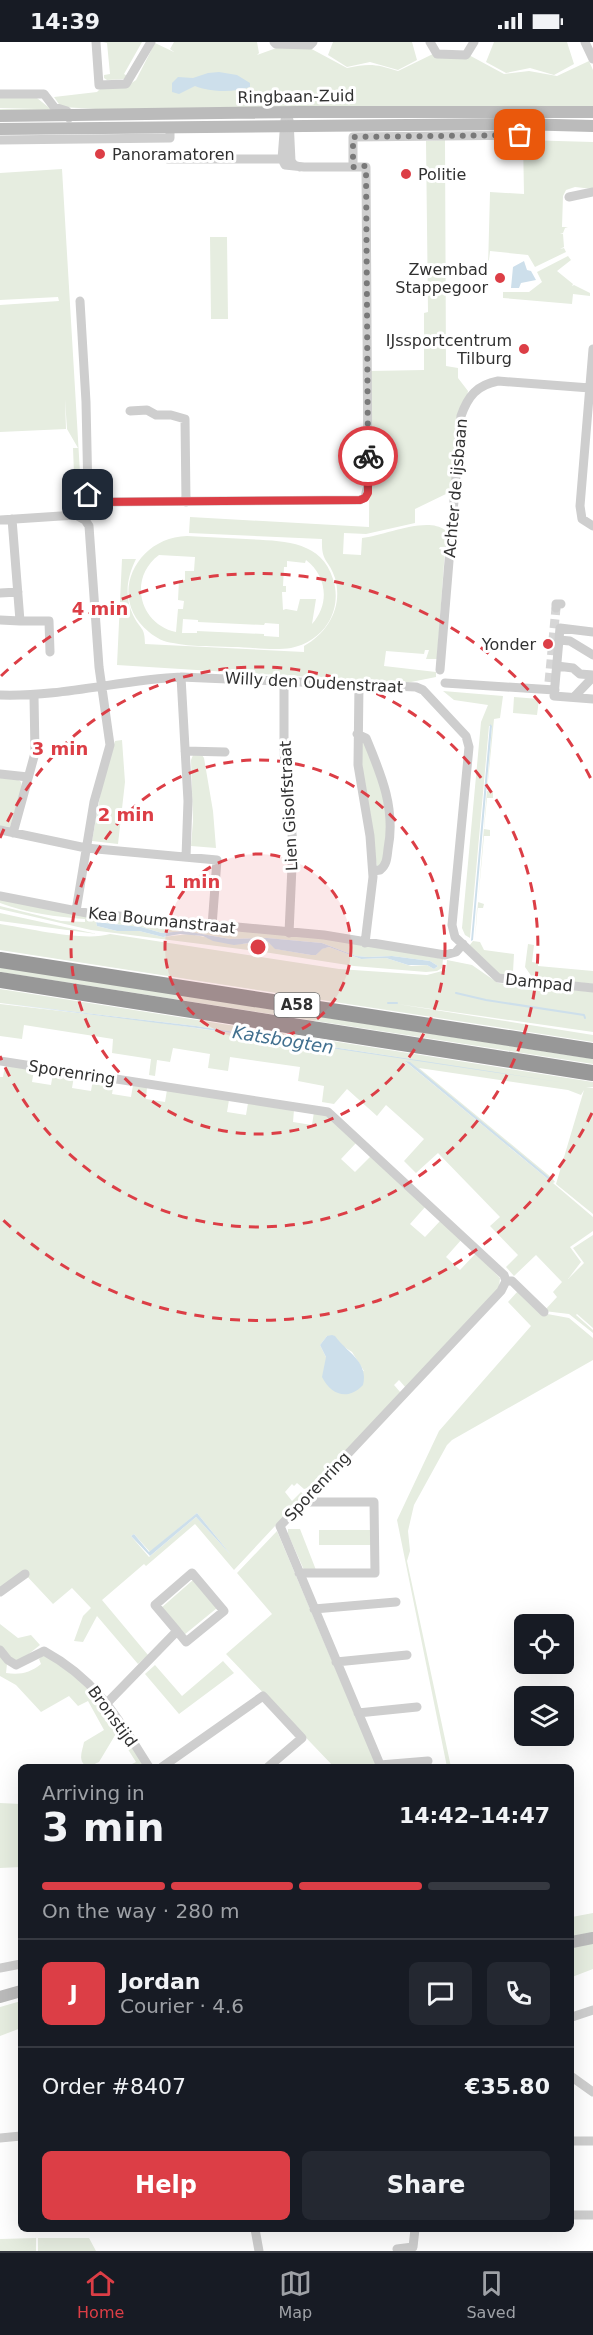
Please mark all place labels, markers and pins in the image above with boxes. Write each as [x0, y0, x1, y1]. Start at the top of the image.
pin [494, 109, 545, 160]
place label: Panoramatoren [112, 145, 235, 164]
marker: Panoramatoren [93, 147, 107, 161]
place label: Politie [418, 165, 466, 184]
marker: Politie [399, 167, 413, 181]
place label: Zwembad Stappegoor [395, 260, 488, 297]
marker: Zwembad Stappegoor [493, 271, 507, 285]
place label: IJssportcentrum Tilburg [386, 331, 512, 368]
marker: IJssportcentrum Tilburg [517, 342, 531, 356]
pin [62, 469, 113, 520]
place label: Yonder [481, 635, 536, 654]
marker: Yonder [541, 637, 555, 651]
centre of rings [248, 937, 268, 957]

